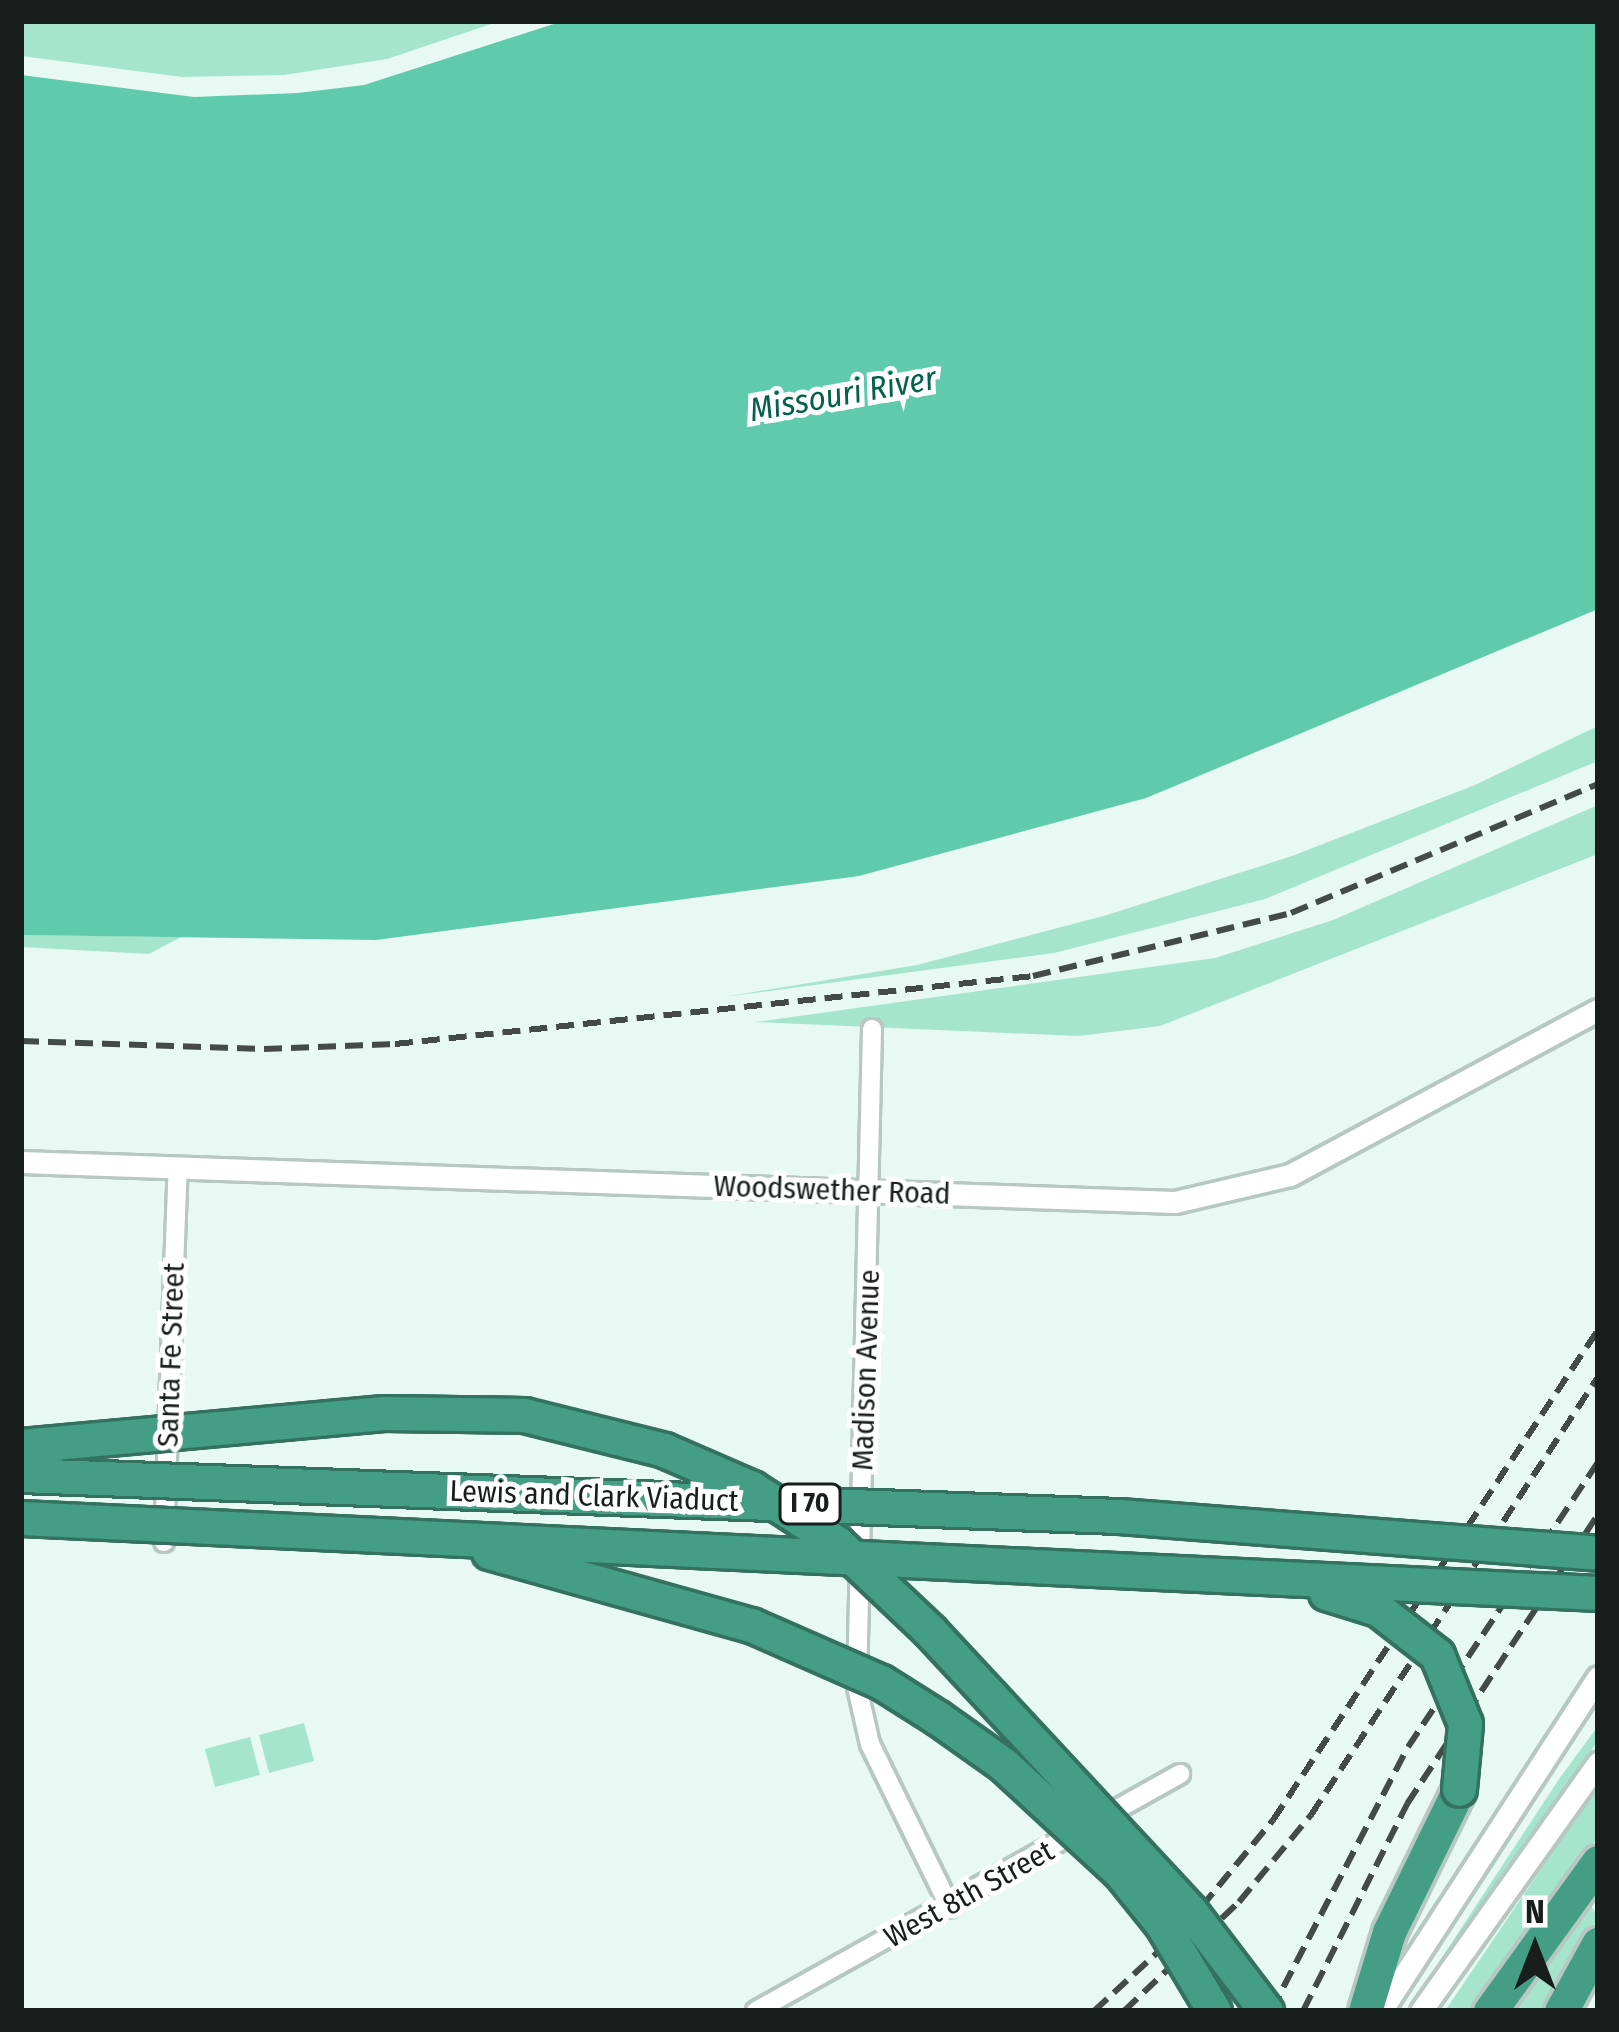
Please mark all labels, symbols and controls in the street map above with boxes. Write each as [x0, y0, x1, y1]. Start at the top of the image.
water label: Missouri River [747, 359, 939, 431]
street label: Woodswether Road [713, 1168, 951, 1212]
street label: Santa Fe Street [150, 1262, 192, 1448]
street label: Madison Avenue [844, 1269, 888, 1471]
street label: Lewis and Clark Viaduct [449, 1473, 739, 1519]
road number: I 70 [777, 1483, 843, 1525]
street label: West 8th Street [878, 1833, 1060, 1955]
north arrow [1475, 1888, 1595, 2008]
text: N [1525, 1892, 1545, 1932]

